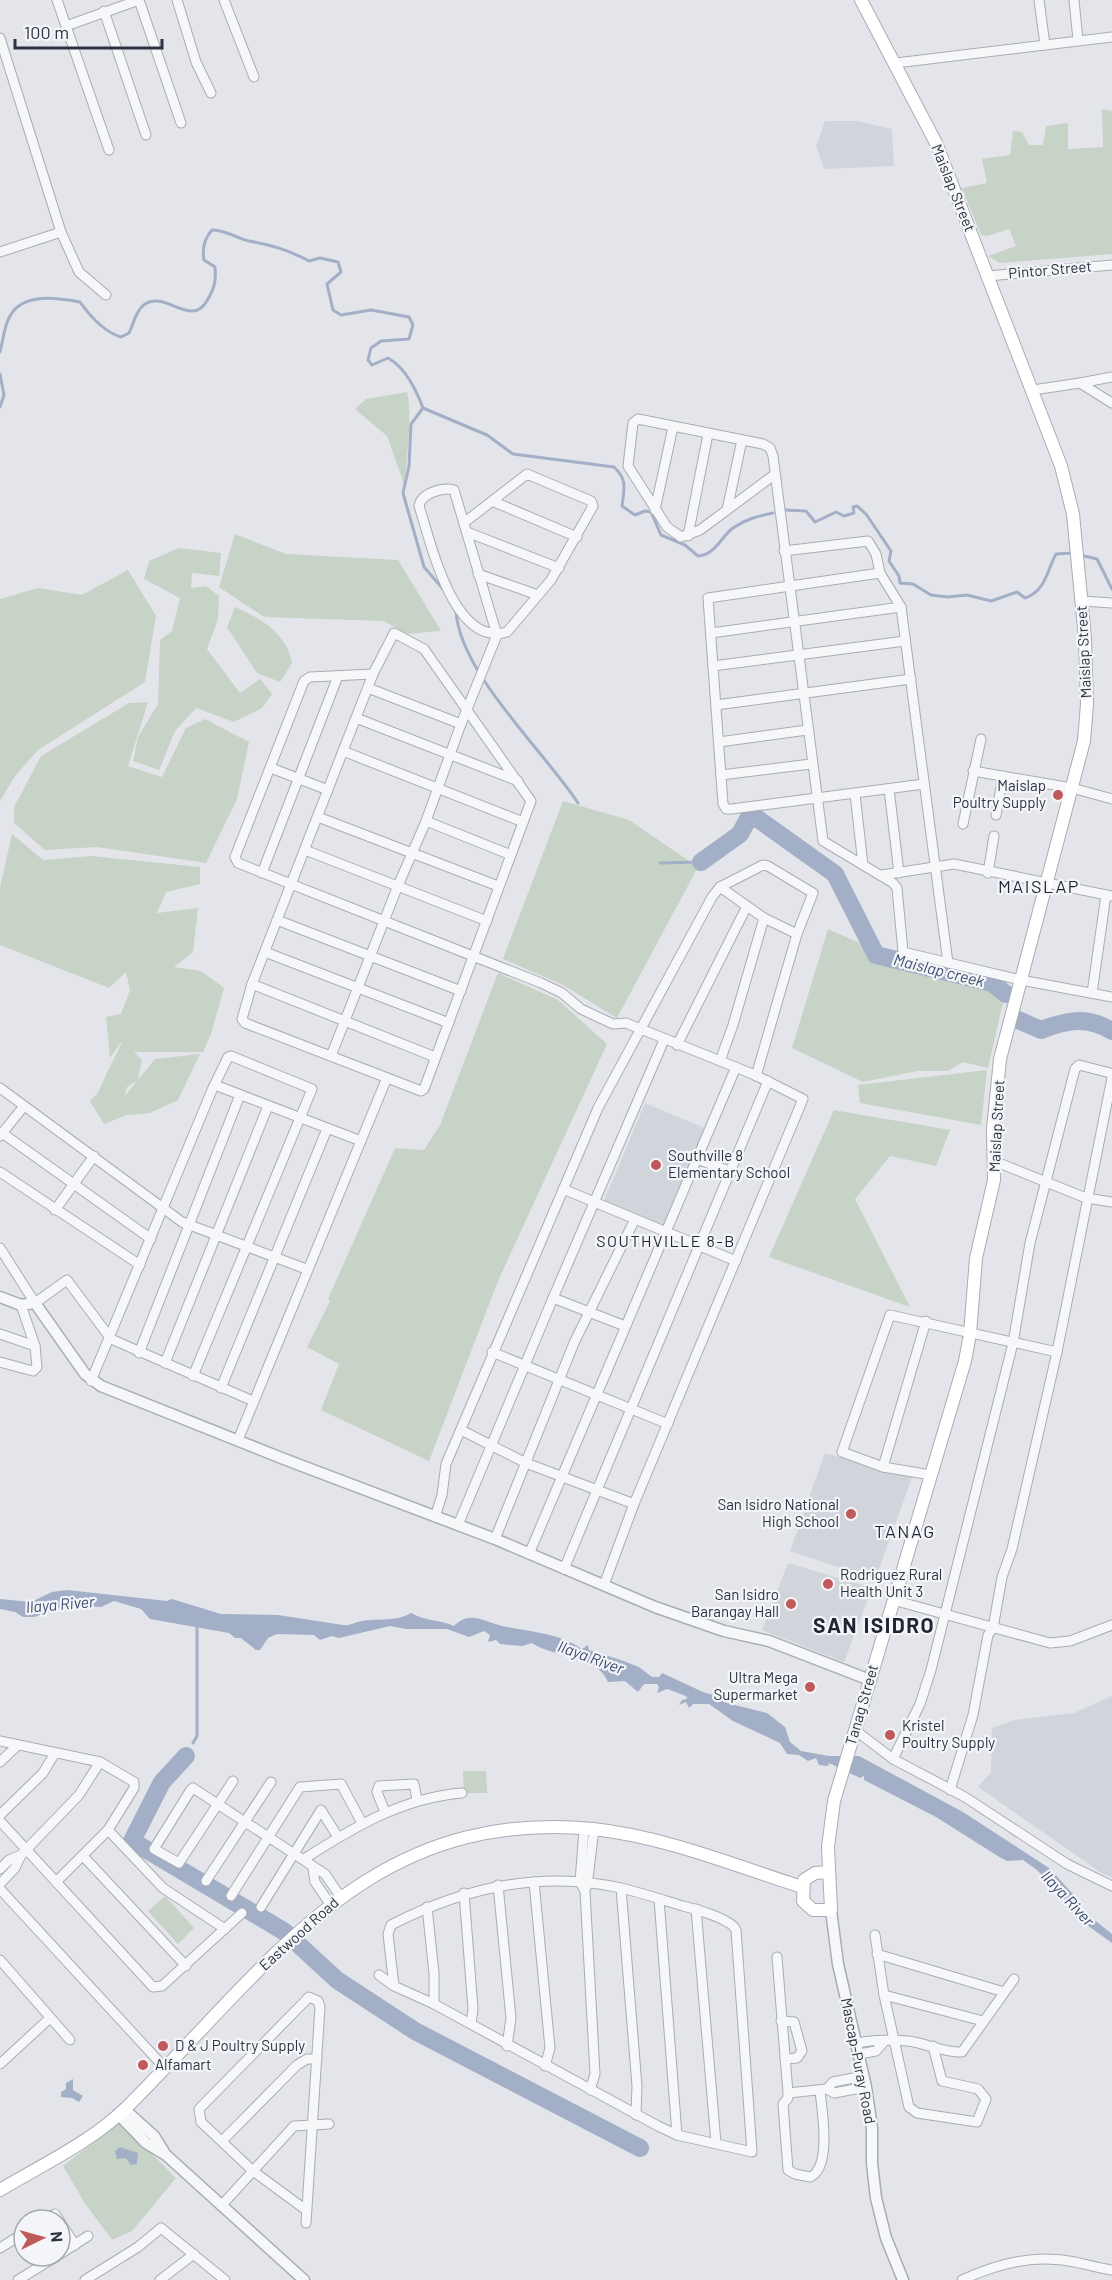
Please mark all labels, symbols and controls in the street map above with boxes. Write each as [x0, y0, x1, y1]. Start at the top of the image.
scale bar [15, 12, 162, 50]
text: 100 m [24, 21, 69, 43]
street label: Maislap Street [928, 141, 980, 234]
street label: Pintor Street [1007, 256, 1092, 282]
street label: Maislap Street [1072, 605, 1094, 699]
place label: Maislap Poultry Supply [953, 776, 1046, 811]
marker: Maislap Poultry Supply [1051, 788, 1065, 802]
district label: MAISLAP [998, 875, 1080, 897]
water label: Maislap creek [892, 949, 987, 990]
street label: Maislap Street [985, 1079, 1007, 1173]
place label: Southville 8 Elementary School [668, 1146, 790, 1181]
marker: Southville 8 Elementary School [649, 1158, 663, 1172]
district label: SOUTHVILLE 8-B [596, 1231, 736, 1250]
place label: San Isidro National High School [717, 1495, 839, 1530]
marker: San Isidro National High School [844, 1507, 858, 1521]
district label: TANAG [874, 1520, 936, 1542]
place label: Rodriguez Rural Health Unit 3 [840, 1565, 942, 1600]
marker: Rodriguez Rural Health Unit 3 [821, 1577, 835, 1591]
place label: San Isidro Barangay Hall [691, 1585, 779, 1620]
water label: Ilaya River [25, 1591, 96, 1616]
marker: San Isidro Barangay Hall [784, 1597, 798, 1611]
district label: SAN ISIDRO [813, 1612, 935, 1637]
water label: Ilaya River [556, 1636, 628, 1678]
street label: Tanag Street [841, 1662, 881, 1747]
place label: Ultra Mega Supermarket [713, 1668, 798, 1703]
marker: Ultra Mega Supermarket [803, 1680, 817, 1694]
place label: Kristel Poultry Supply [902, 1716, 995, 1751]
marker: Kristel Poultry Supply [883, 1728, 897, 1742]
water label: Ilaya River [1038, 1866, 1100, 1930]
street label: Eastwood Road [255, 1893, 342, 1974]
street label: Mascap-Puray Road [838, 1996, 880, 2125]
place label: D & J Poultry Supply [175, 2036, 305, 2054]
marker: D & J Poultry Supply [156, 2039, 170, 2053]
place label: Alfamart [155, 2055, 212, 2073]
marker: Alfamart [136, 2058, 150, 2072]
north arrow [12, 2208, 72, 2268]
text: N [48, 2231, 67, 2243]

